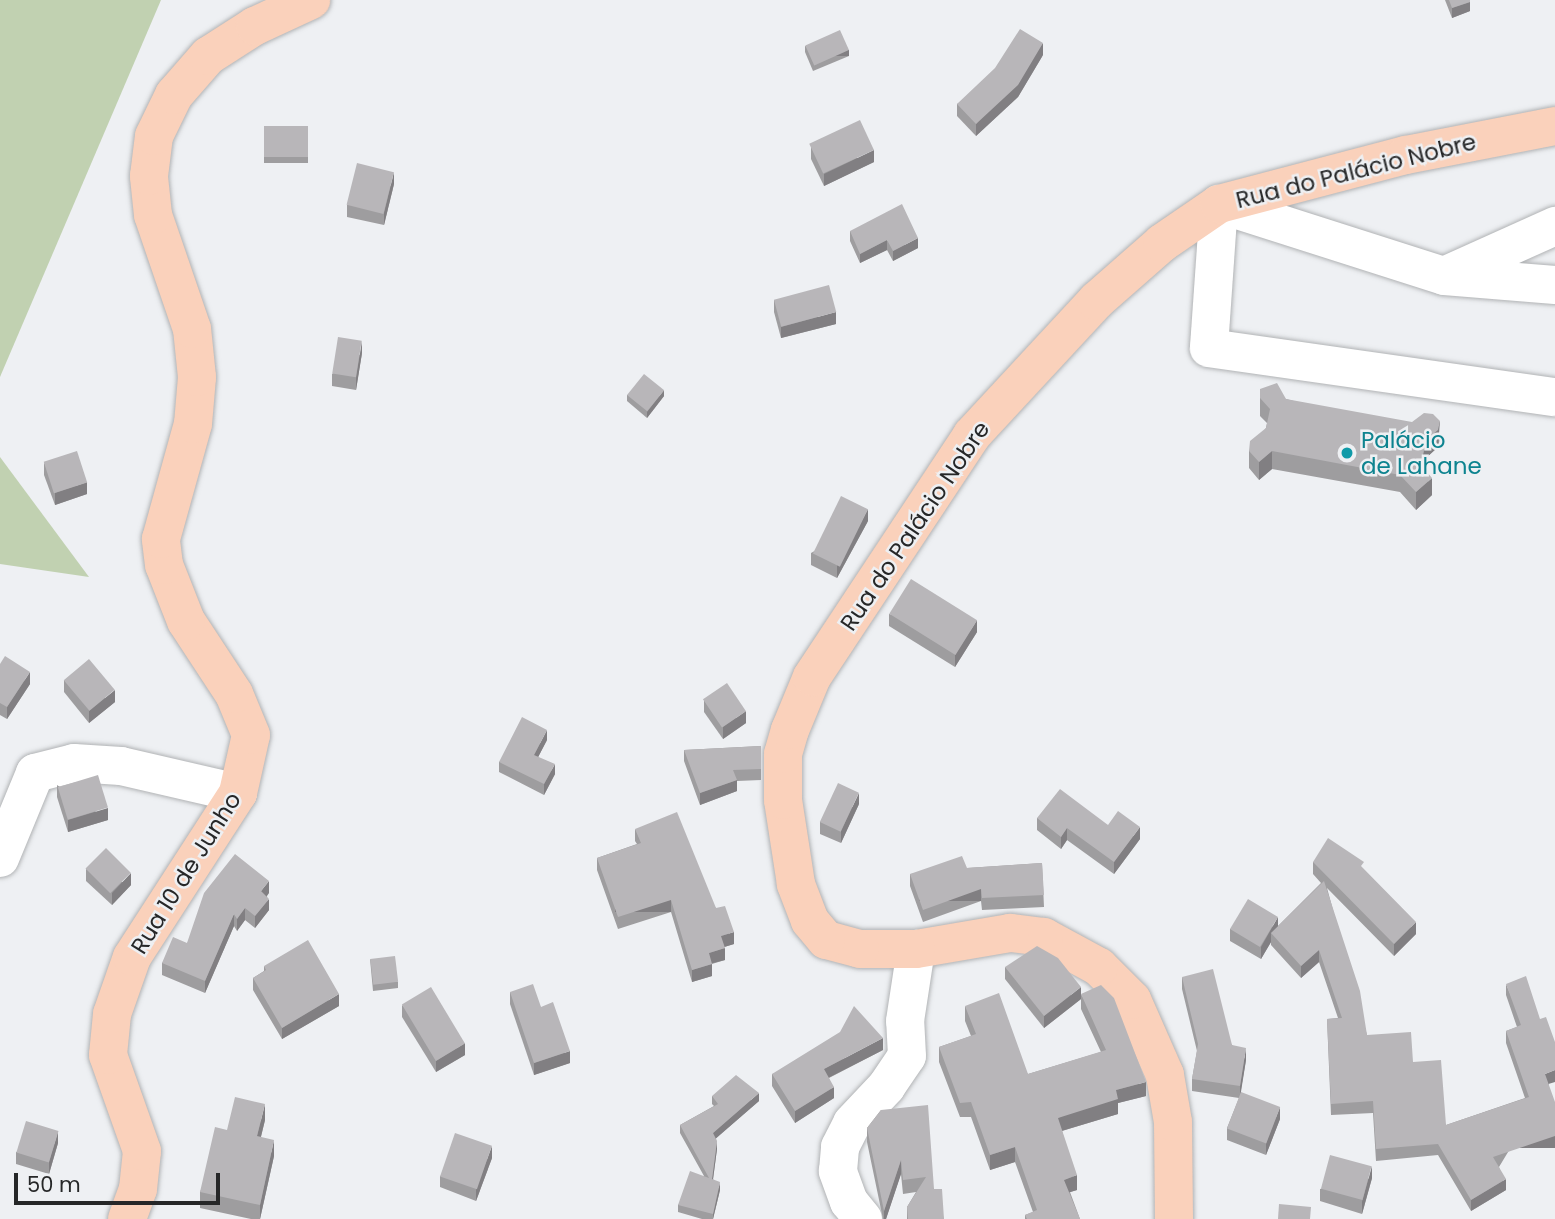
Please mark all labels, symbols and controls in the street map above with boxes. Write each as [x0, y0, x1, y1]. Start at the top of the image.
street label: Rua do Palácio Nobre [1233, 128, 1479, 214]
street label: Rua do Palácio Nobre [835, 416, 995, 636]
place label: Palácio de Lahane [1361, 426, 1482, 480]
marker: Palácio de Lahane [1339, 445, 1355, 461]
street label: Rua 10 de Junho [125, 787, 247, 959]
scale bar [18, 1160, 224, 1204]
text: 50 m [27, 1170, 81, 1199]

